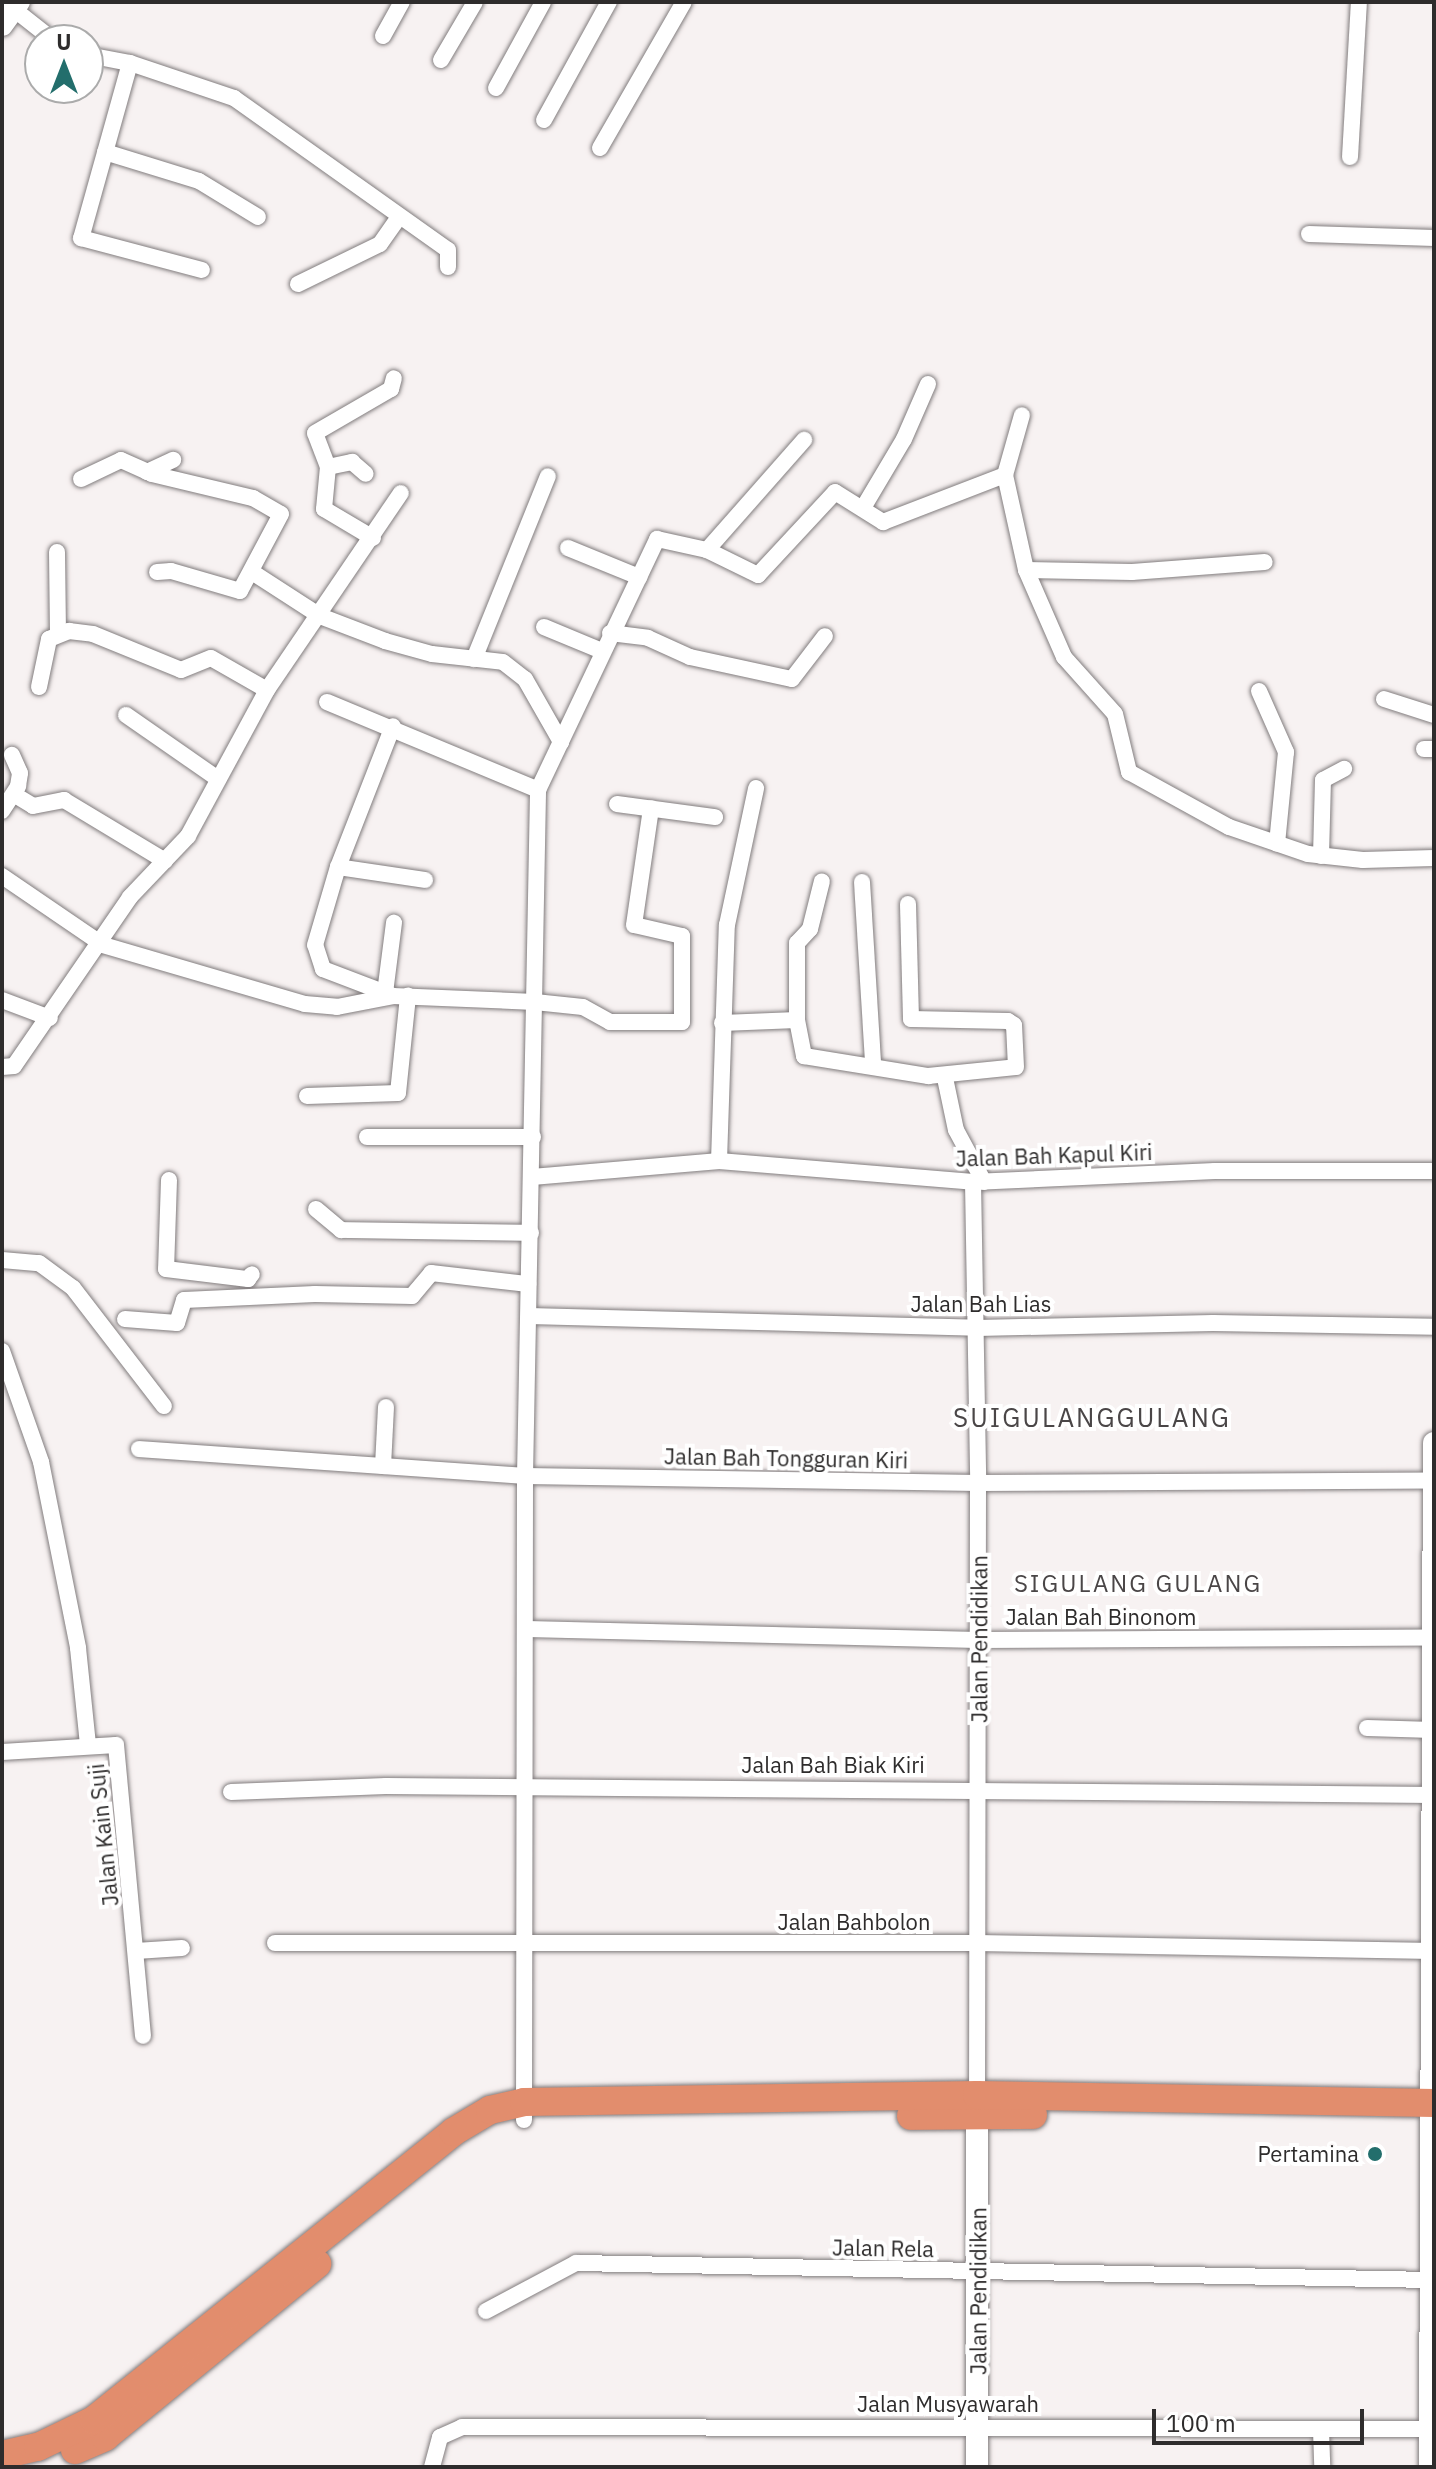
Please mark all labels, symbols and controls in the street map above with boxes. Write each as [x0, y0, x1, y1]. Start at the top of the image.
north arrow [24, 24, 104, 104]
text: U [56, 27, 72, 56]
street label: Jalan Bah Kapul Kiri [955, 1138, 1153, 1172]
street label: Jalan Bah Lias [910, 1291, 1052, 1317]
district label: SUIGULANGGULANG [953, 1402, 1231, 1434]
street label: Jalan Bah Tongguran Kiri [664, 1443, 908, 1473]
street label: Jalan Pendidikan [966, 1555, 992, 1723]
district label: SIGULANG GULANG [1014, 1570, 1262, 1598]
street label: Jalan Bah Binonom [1006, 1604, 1196, 1630]
street label: Jalan Bah Biak Kiri [741, 1752, 925, 1778]
street label: Jalan Kain Suji [82, 1762, 124, 1908]
street label: Jalan Bahbolon [778, 1909, 930, 1935]
place label: Pertamina [1257, 2141, 1359, 2167]
marker: Pertamina [1366, 2145, 1384, 2163]
street label: Jalan Pendidikan [965, 2207, 991, 2375]
street label: Jalan Rela [832, 2234, 934, 2262]
street label: Jalan Musyawarah [857, 2391, 1039, 2417]
scale bar [1156, 2393, 1368, 2443]
text: 100 m [1166, 2407, 1236, 2439]

